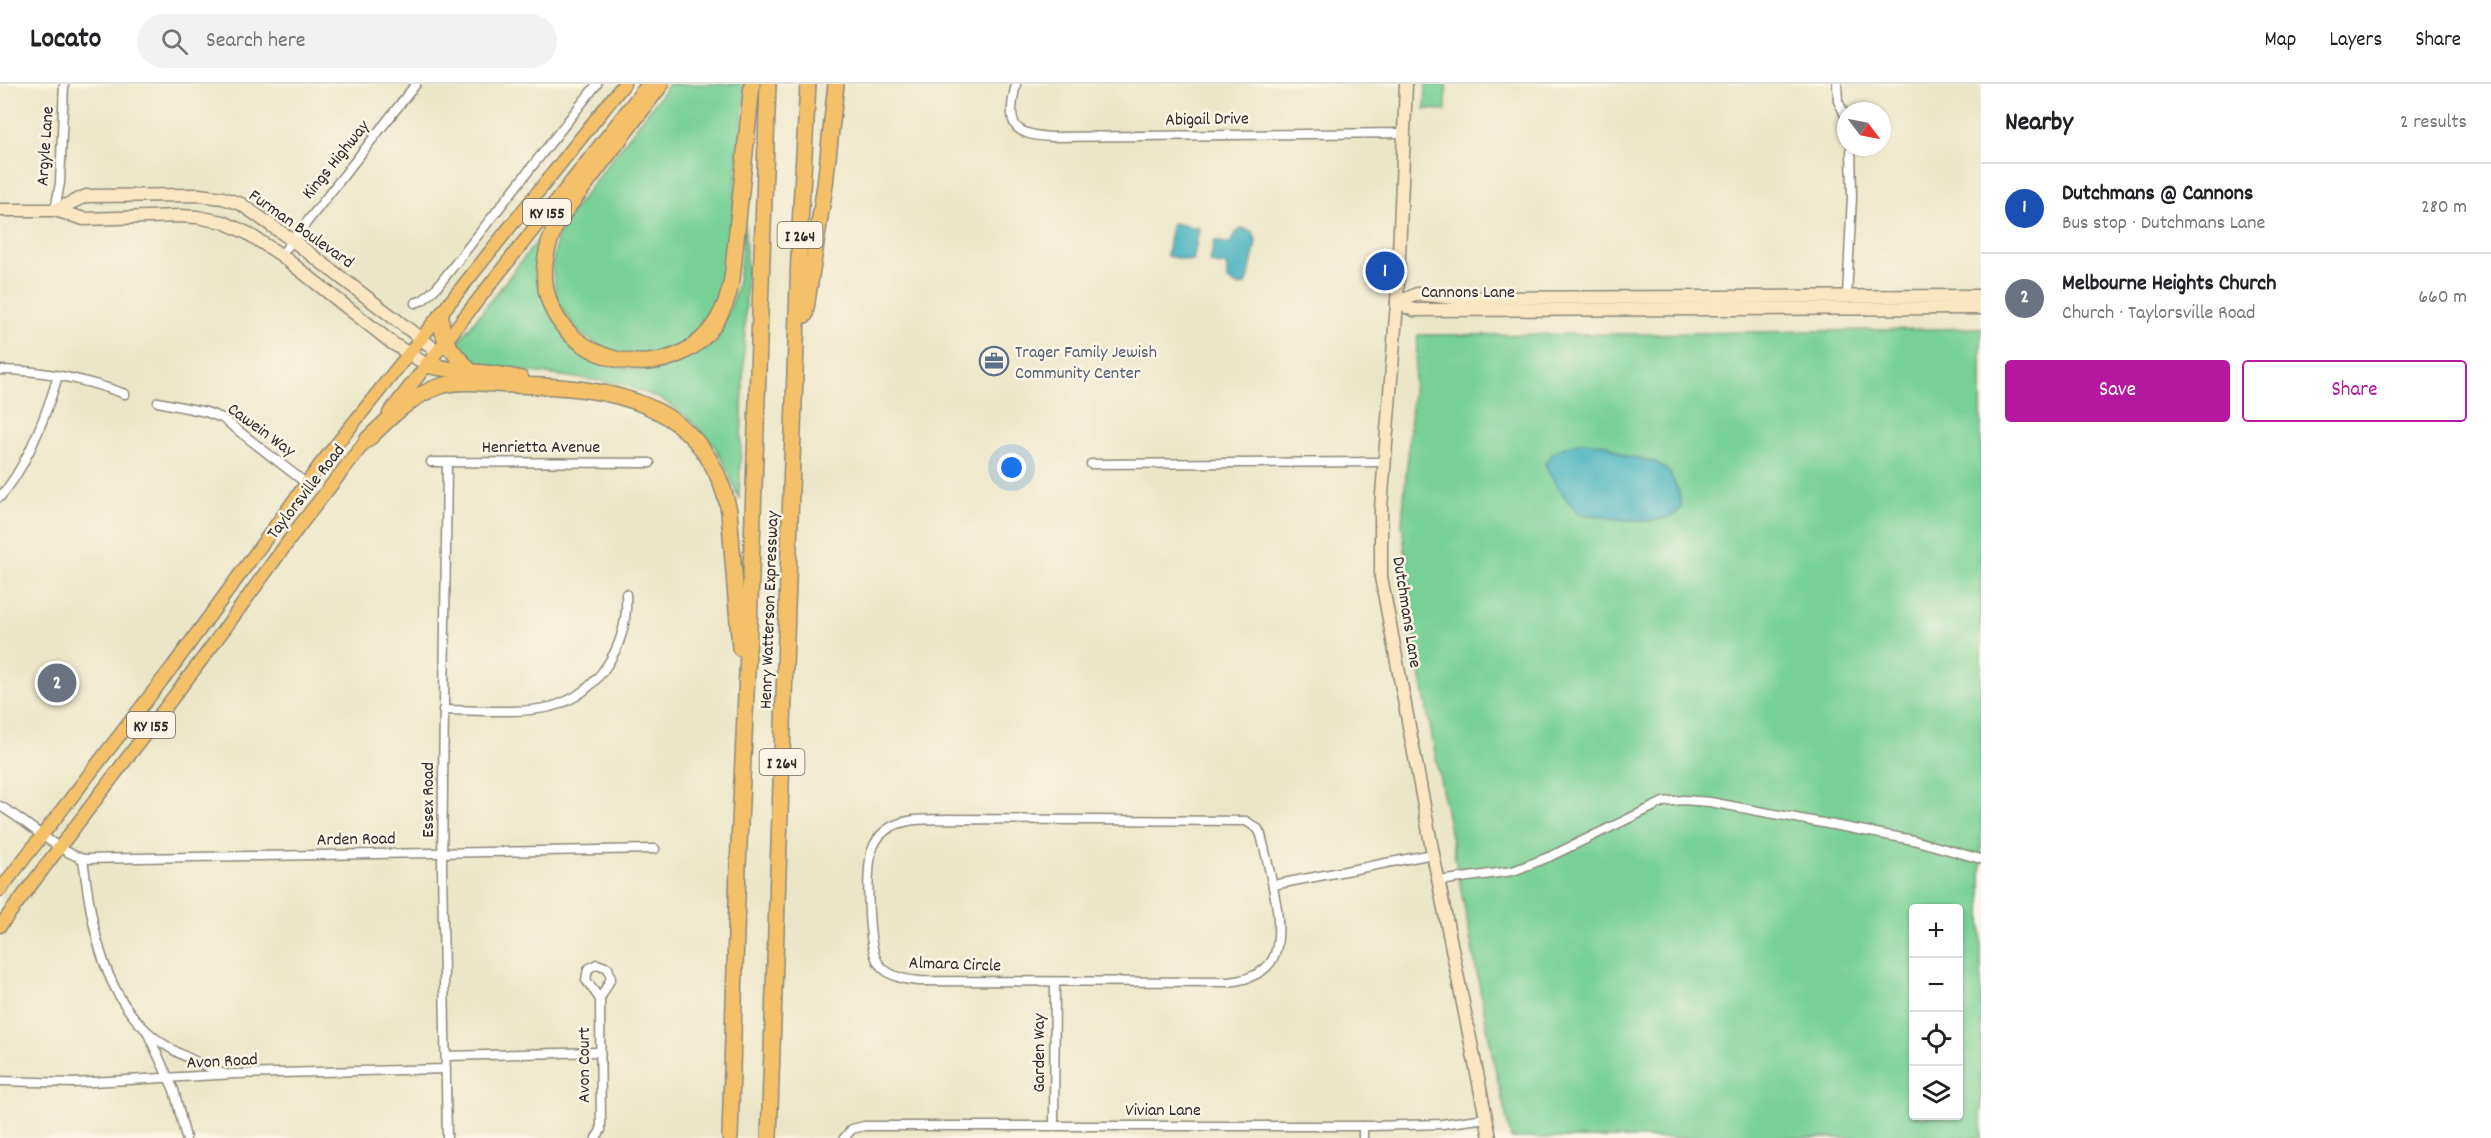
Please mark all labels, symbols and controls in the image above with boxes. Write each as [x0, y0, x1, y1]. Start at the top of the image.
search box [137, 14, 557, 68]
text: Locato [30, 21, 101, 61]
icon: search [158, 25, 191, 58]
text: Search here [206, 26, 306, 57]
text: Map [2265, 26, 2296, 56]
text: Layers [2329, 26, 2382, 56]
text: Share [2415, 26, 2461, 56]
north arrow [1837, 102, 1891, 156]
street label: Argyle Lane [31, 105, 62, 187]
text: Nearby [2005, 105, 2073, 142]
street label: Abigail Drive [1165, 107, 1249, 134]
text: 2 results [2400, 109, 2467, 137]
street label: Kings Highway [297, 115, 377, 206]
text: Dutchmans @ Cannons [2062, 179, 2253, 210]
street label: Furman Boulevard [243, 184, 358, 276]
text: 1 [2022, 194, 2027, 222]
text: 280 m [2421, 194, 2467, 222]
road number: KY 155 [523, 199, 571, 225]
text: Bus stop · Dutchmans Lane [2062, 210, 2265, 238]
road number: I 264 [778, 222, 822, 248]
pin: 1 [1366, 248, 1404, 294]
text: Melbourne Heights Church [2062, 269, 2276, 300]
street label: Cannons Lane [1421, 281, 1515, 306]
text: 2 [2020, 284, 2029, 312]
text: 660 m [2418, 284, 2467, 312]
text: Church · Taylorsville Road [2062, 300, 2255, 328]
place label: Trager Family Jewish Community Center [1015, 341, 1157, 387]
office icon: Trager Family Jewish Community Center [978, 345, 1010, 377]
button: Save [2005, 360, 2230, 422]
button: Share [2242, 360, 2467, 422]
street label: Cawein Way [221, 398, 300, 465]
street label: Henrietta Avenue [482, 436, 600, 461]
street label: Taylorsville Road [262, 440, 352, 545]
your location [997, 453, 1026, 482]
street label: Henry Watterson Expressway [755, 510, 786, 710]
street label: Dutchmans Lane [1384, 555, 1427, 670]
pin: 2 [38, 660, 76, 706]
road number: KY 155 [127, 712, 175, 738]
road number: I 264 [760, 749, 804, 775]
street label: Essex Road [417, 762, 442, 838]
street label: Arden Road [316, 827, 396, 854]
map controls [1909, 904, 1963, 1120]
button: + [1909, 904, 1963, 958]
street label: Almara Circle [908, 951, 1002, 980]
button: − [1909, 958, 1963, 1012]
button: locate [1909, 1012, 1963, 1066]
street label: Garden Way [1028, 1013, 1053, 1093]
street label: Avon Court [573, 1027, 598, 1103]
street label: Avon Road [186, 1048, 258, 1077]
button: layers [1909, 1066, 1963, 1120]
street label: Vivian Lane [1125, 1099, 1201, 1124]

